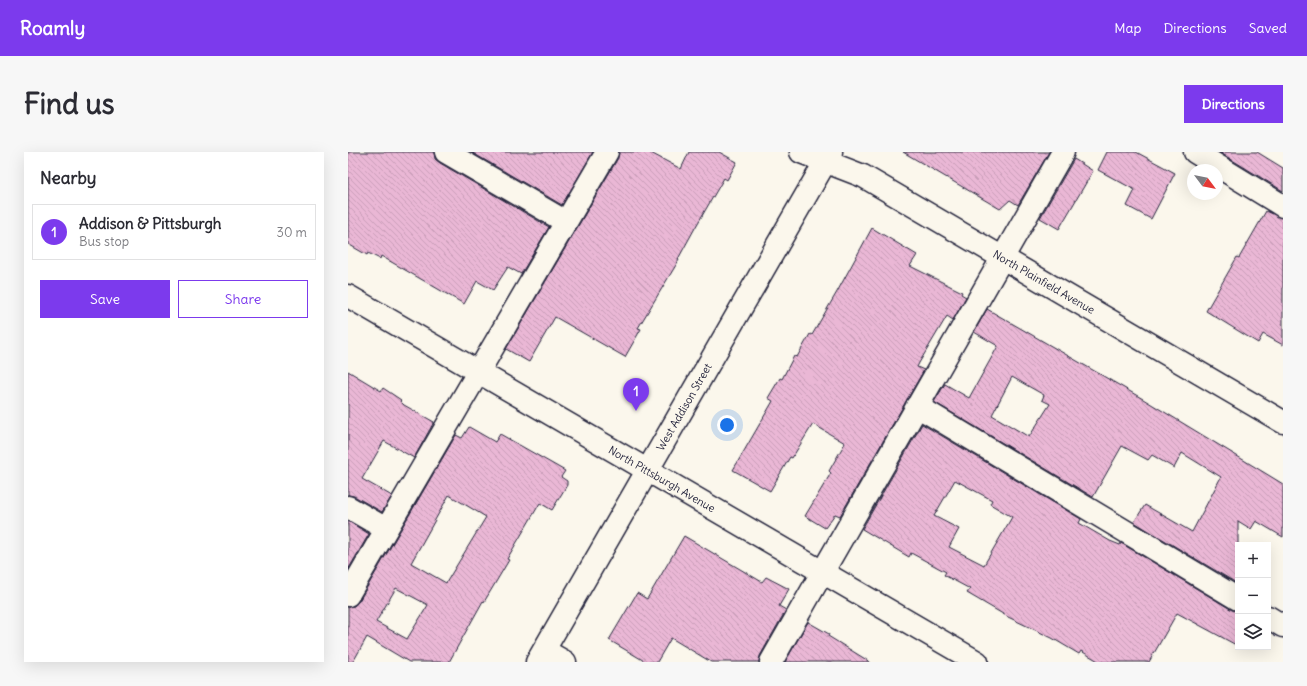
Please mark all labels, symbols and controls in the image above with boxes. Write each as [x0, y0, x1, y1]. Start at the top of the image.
text: Roamly [20, 16, 85, 40]
text: Map [1114, 19, 1141, 37]
text: Directions [1163, 19, 1227, 37]
text: Saved [1249, 19, 1287, 37]
button: Directions [1184, 85, 1283, 123]
text: Find us [24, 86, 115, 122]
north arrow [1187, 164, 1223, 200]
text: Nearby [40, 167, 96, 189]
text: Addison & Pittsburgh [79, 214, 222, 233]
text: 1 [51, 224, 57, 241]
text: 30 m [277, 224, 307, 241]
text: Bus stop [79, 233, 129, 250]
street label: North Plainfield Avenue [991, 247, 1098, 317]
button: Save [40, 280, 170, 318]
button: Share [178, 280, 308, 318]
street label: West Addison Street [653, 360, 715, 453]
pin: 1 [623, 378, 649, 411]
your location [717, 415, 737, 435]
street label: North Pittsburgh Avenue [606, 443, 718, 515]
map controls [1235, 542, 1271, 650]
button: + [1235, 542, 1271, 578]
button: − [1235, 578, 1271, 614]
button: layers [1235, 614, 1271, 650]

